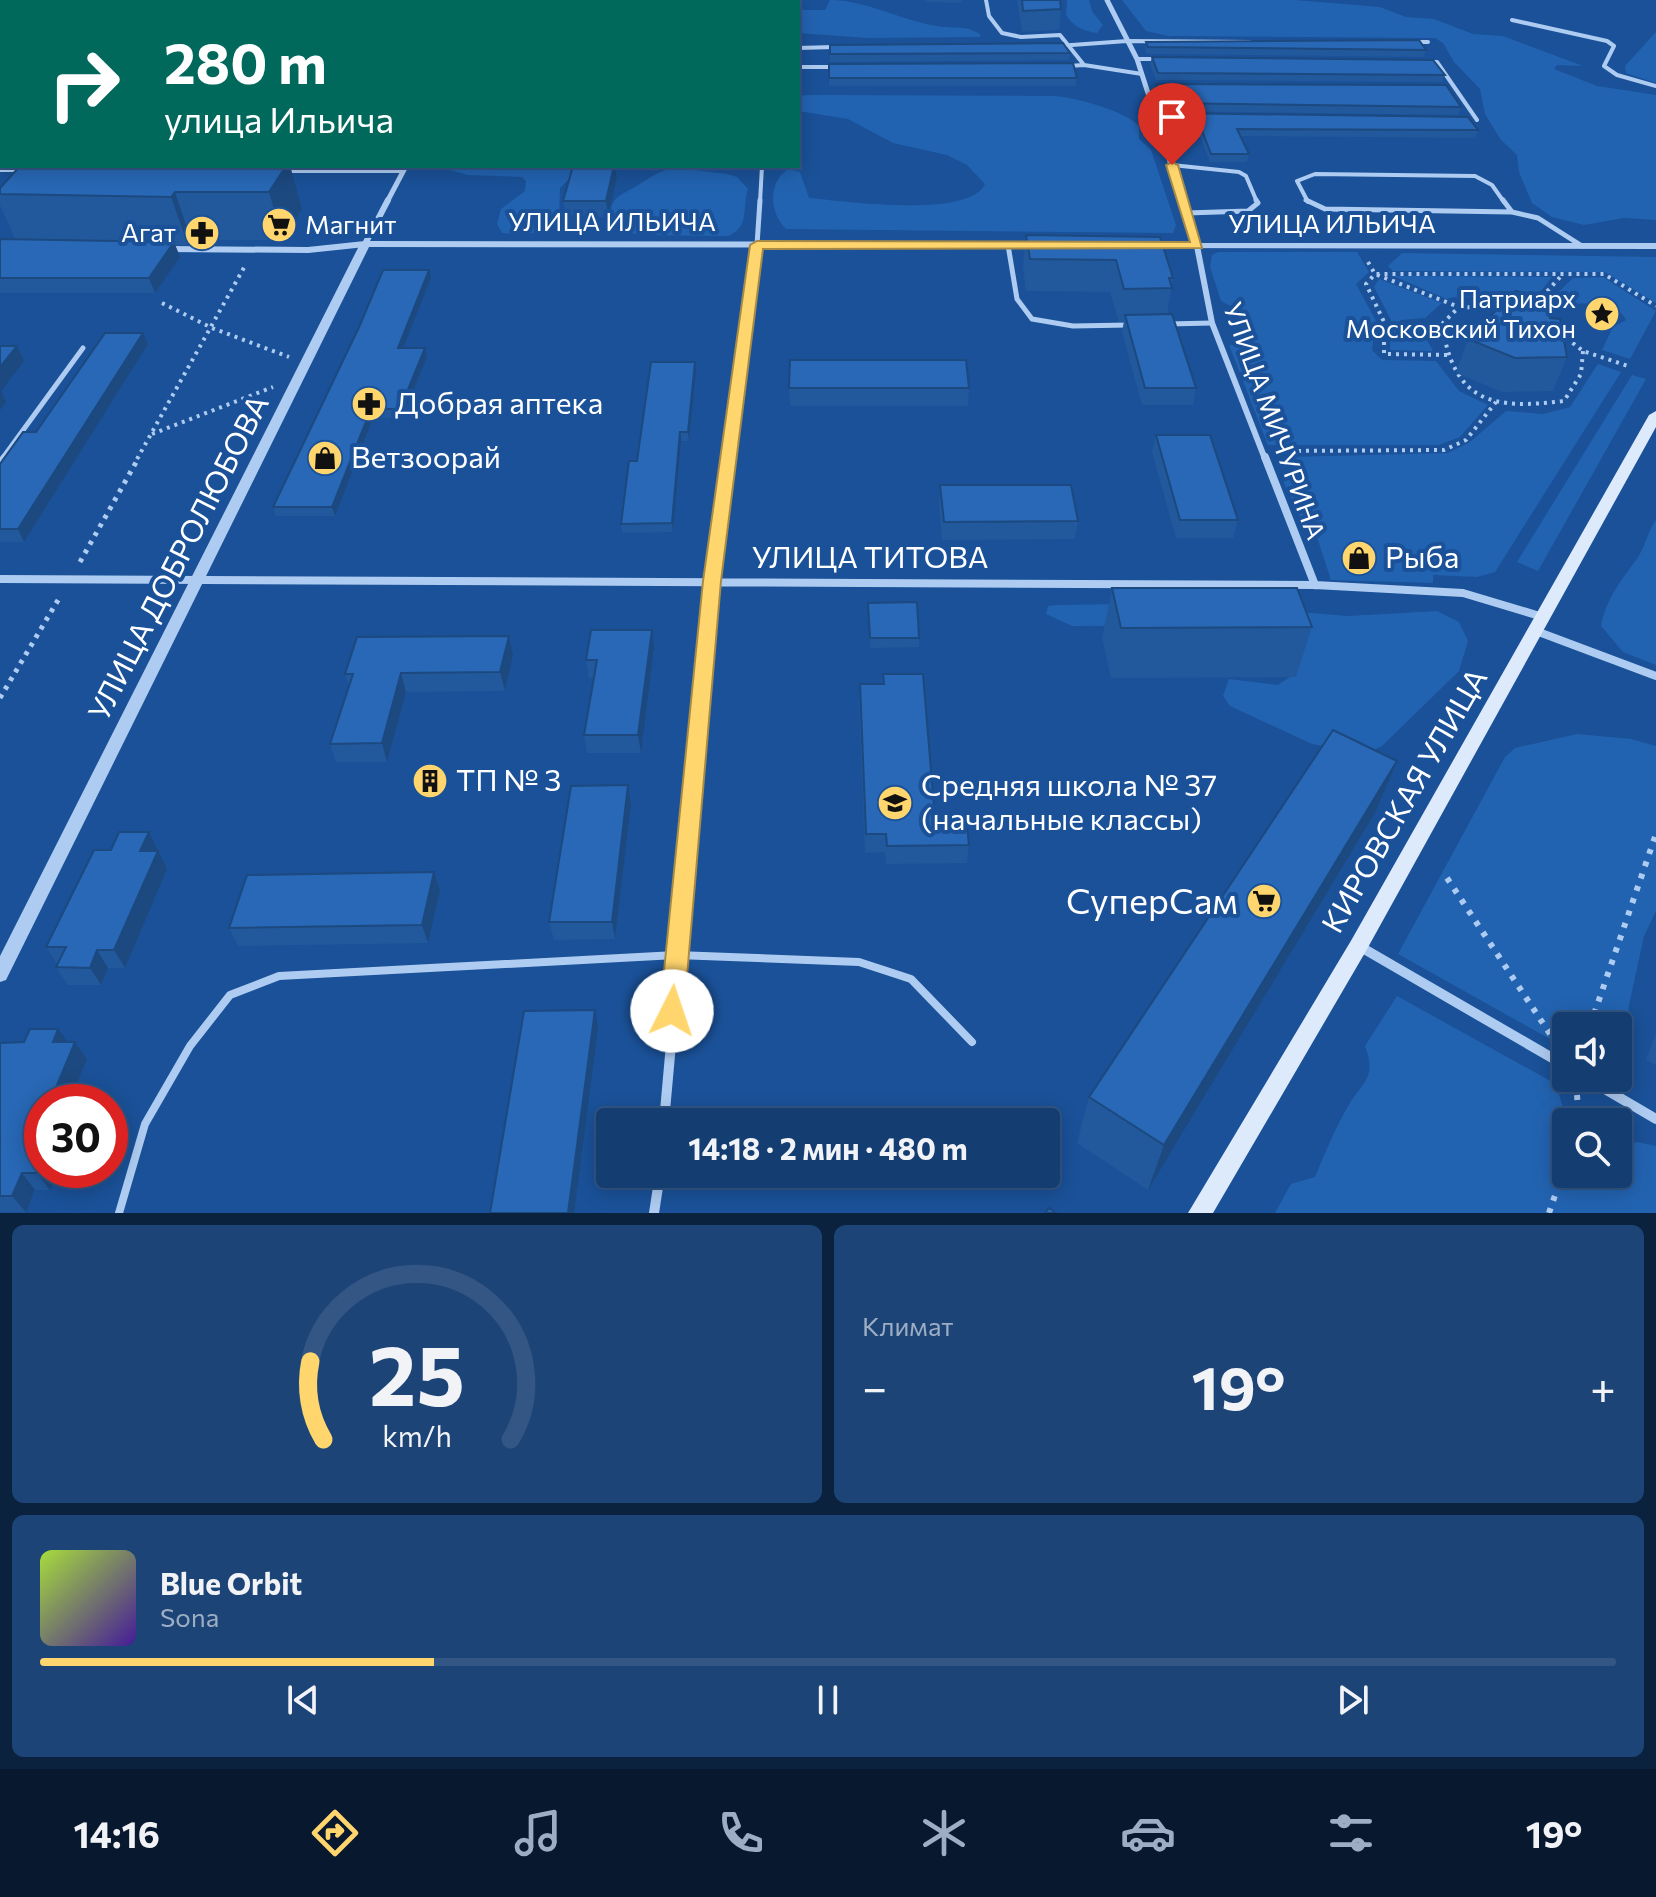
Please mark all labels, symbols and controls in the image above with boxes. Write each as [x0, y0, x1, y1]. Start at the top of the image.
text: 280 m [164, 27, 327, 96]
icon: right [32, 32, 136, 136]
pin [1138, 83, 1206, 165]
icon: arrive [1150, 95, 1194, 139]
text: улица Ильича [164, 96, 394, 140]
street label: УЛИЦА ИЛЬИЧА [508, 205, 716, 236]
supermarket icon: Магнит [260, 206, 298, 244]
street label: УЛИЦА ИЛЬИЧА [1228, 207, 1436, 238]
place label: Магнит [305, 208, 396, 239]
pharmacy icon: Агат [183, 214, 221, 252]
place label: Агат [121, 216, 176, 247]
place label: Патриарх Московский Тихон [1346, 282, 1576, 343]
place icon: Патриарх Московский Тихон [1583, 295, 1621, 333]
street label: УЛИЦА МИЧУРИНА [1218, 298, 1333, 543]
place label: Добрая аптека [395, 383, 603, 420]
pharmacy icon: Добрая аптека [350, 385, 388, 423]
street label: УЛИЦА ДОБРОЛЮБОВА [79, 388, 275, 726]
place label: Ветзоорай [351, 437, 501, 474]
shop icon: Ветзоорай [306, 439, 344, 477]
street label: УЛИЦА ТИТОВА [752, 537, 988, 574]
place label: Рыба [1385, 537, 1459, 574]
shop icon: Рыба [1340, 539, 1378, 577]
street label: КИРОВСКАЯ УЛИЦА [1312, 661, 1494, 938]
place label: ТП № 3 [456, 760, 561, 797]
building icon: ТП № 3 [411, 762, 449, 800]
place label: Средняя школа № 37 (начальные классы) [921, 765, 1217, 836]
school or university icon: Средняя школа № 37 (начальные классы) [876, 784, 914, 822]
place label: СуперСам [1066, 877, 1238, 921]
supermarket icon: СуперСам [1245, 882, 1283, 920]
position arrow [630, 969, 714, 1053]
map controls [1552, 1012, 1632, 1188]
button: sound [1552, 1012, 1632, 1092]
speed limit sign: 30 [24, 1084, 128, 1188]
button: search [1552, 1108, 1632, 1188]
text: 14:18 · 2 мин · 480 m [688, 1129, 968, 1166]
text: Климат [862, 1310, 954, 1341]
text: 25 [369, 1321, 465, 1423]
text: 19° [1191, 1349, 1286, 1422]
text: − [862, 1359, 887, 1413]
text: + [1590, 1359, 1616, 1413]
text: km/h [382, 1418, 452, 1453]
text: Blue Orbit [160, 1564, 302, 1601]
text: Sona [160, 1601, 219, 1632]
icon: previous [281, 1678, 325, 1722]
icon: pause [806, 1678, 850, 1722]
icon: next [1331, 1678, 1375, 1722]
icon: directions [307, 1805, 363, 1861]
icon: music [510, 1805, 566, 1861]
icon: phone [713, 1805, 769, 1861]
icon: climate [916, 1805, 972, 1861]
icon: car [1120, 1805, 1176, 1861]
icon: filters [1323, 1805, 1379, 1861]
text: 14:16 [74, 1811, 160, 1855]
text: 19° [1526, 1811, 1582, 1855]

